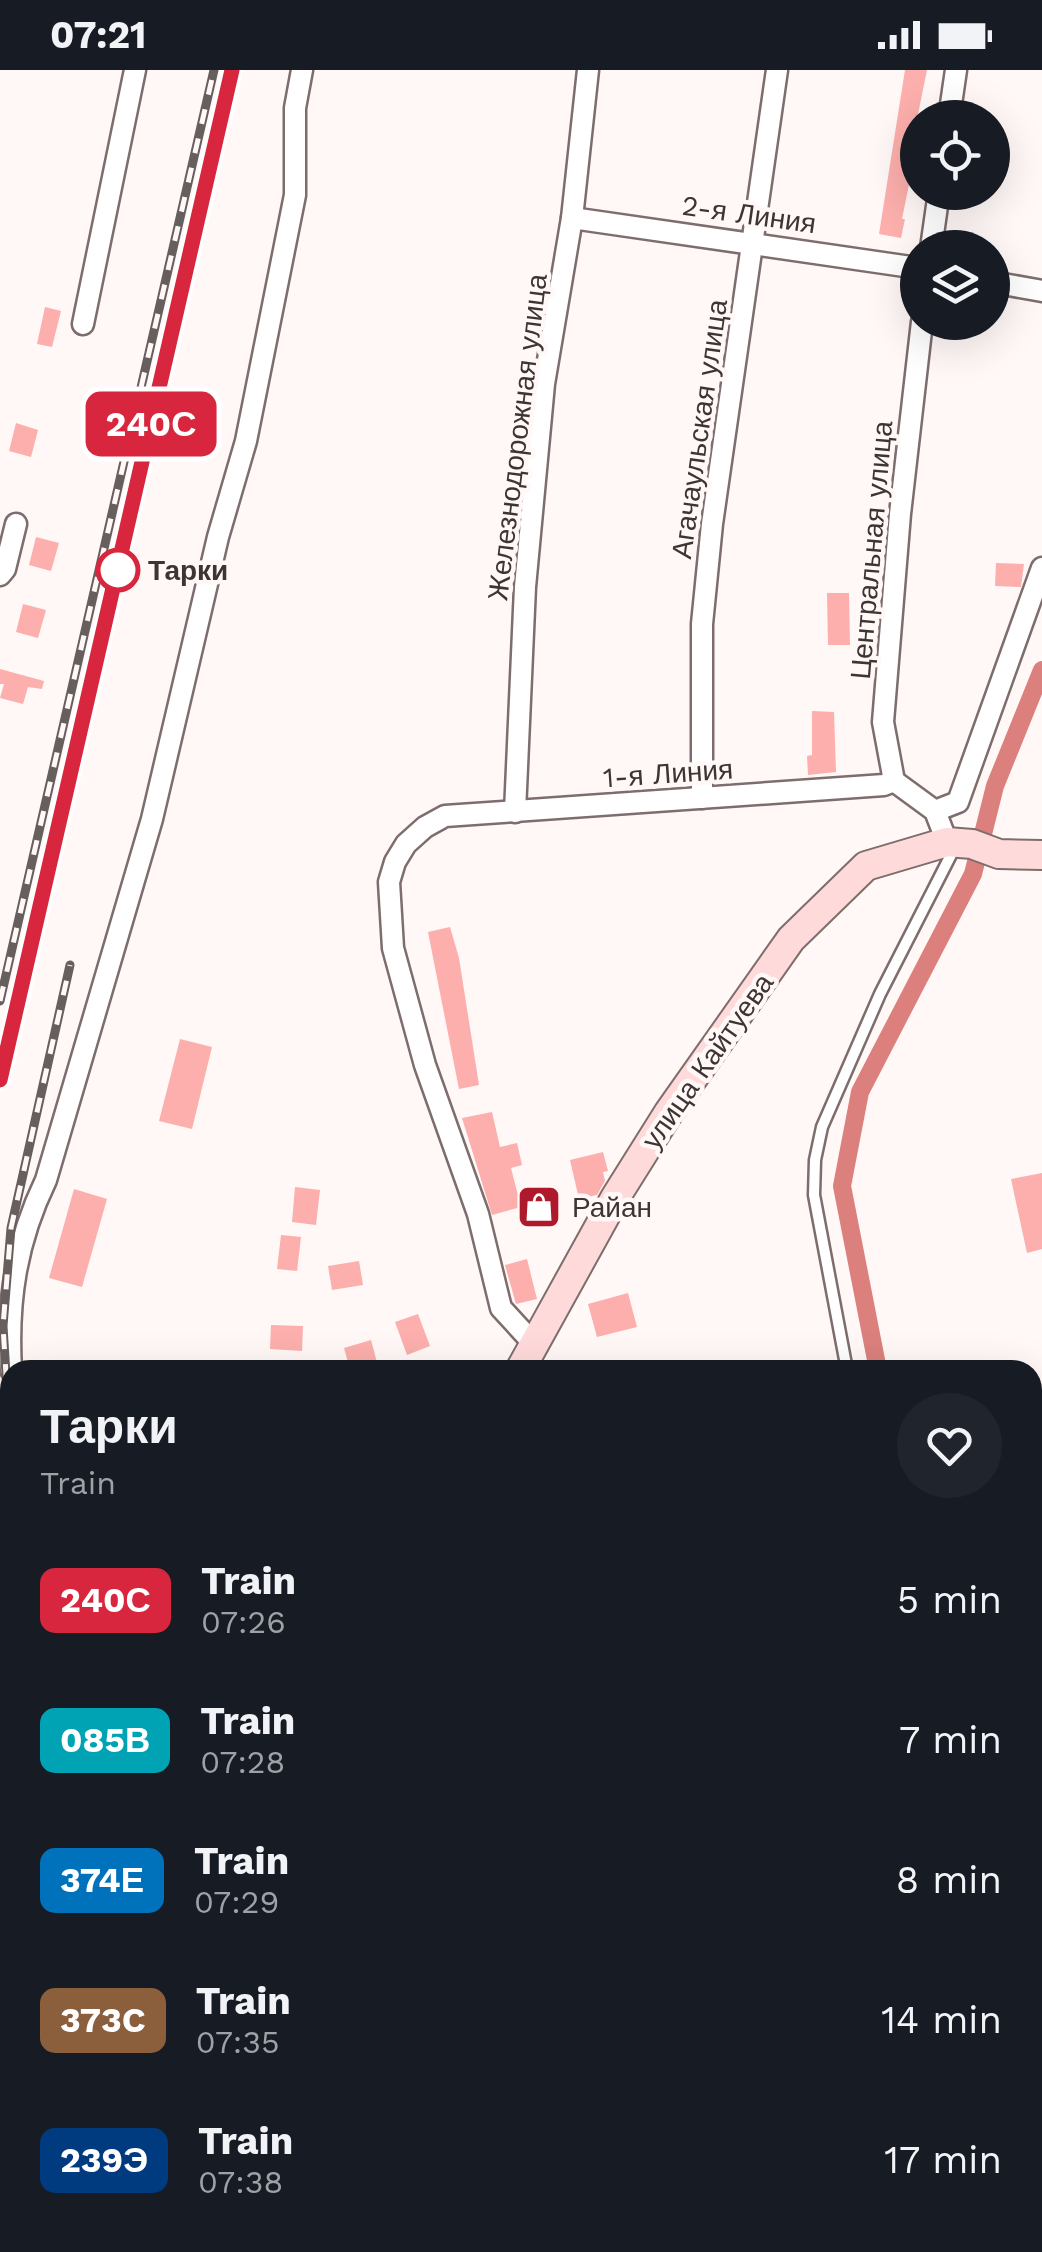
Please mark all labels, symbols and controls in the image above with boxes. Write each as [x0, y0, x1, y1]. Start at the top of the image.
text: 07:21 [50, 13, 146, 57]
map controls [900, 100, 1010, 340]
button: locate [900, 100, 1010, 210]
street label: 2-я Линия [680, 189, 818, 240]
button: layers [900, 230, 1010, 340]
street label: Железнодорожная улица [481, 271, 554, 602]
street label: Агачаульская улица [665, 297, 734, 561]
line badge: 240С [81, 392, 221, 456]
text: 240С [106, 403, 196, 445]
street label: Центральная улица [844, 419, 899, 681]
marker: Тарки [97, 549, 139, 591]
place label: Тарки [148, 554, 228, 587]
street label: 1-я Линия [602, 752, 734, 794]
street label: улица Кайтуева [635, 967, 780, 1155]
shop icon: Райан [516, 1184, 562, 1230]
place label: Райан [572, 1191, 652, 1224]
button: heart [897, 1393, 1002, 1498]
text: Тарки [40, 1398, 178, 1455]
text: Train [40, 1464, 116, 1502]
text: Train [201, 1559, 296, 1603]
text: 5 min [897, 1578, 1002, 1622]
text: 240С [60, 1579, 151, 1621]
text: 07:26 [201, 1603, 286, 1641]
text: Train [200, 1699, 295, 1743]
text: 7 min [899, 1718, 1002, 1762]
text: 085В [60, 1719, 150, 1761]
text: 07:28 [200, 1743, 285, 1781]
text: Train [194, 1839, 289, 1883]
text: 8 min [896, 1858, 1002, 1902]
text: 374Е [60, 1859, 144, 1901]
text: 07:29 [194, 1883, 279, 1921]
text: Train [196, 1979, 291, 2023]
text: 14 min [881, 1998, 1002, 2042]
text: 373C [60, 1999, 146, 2041]
text: 07:35 [196, 2023, 280, 2061]
text: Train [198, 2119, 293, 2163]
text: 17 min [884, 2138, 1002, 2182]
text: 239Э [60, 2139, 148, 2181]
text: 07:38 [198, 2163, 283, 2201]

